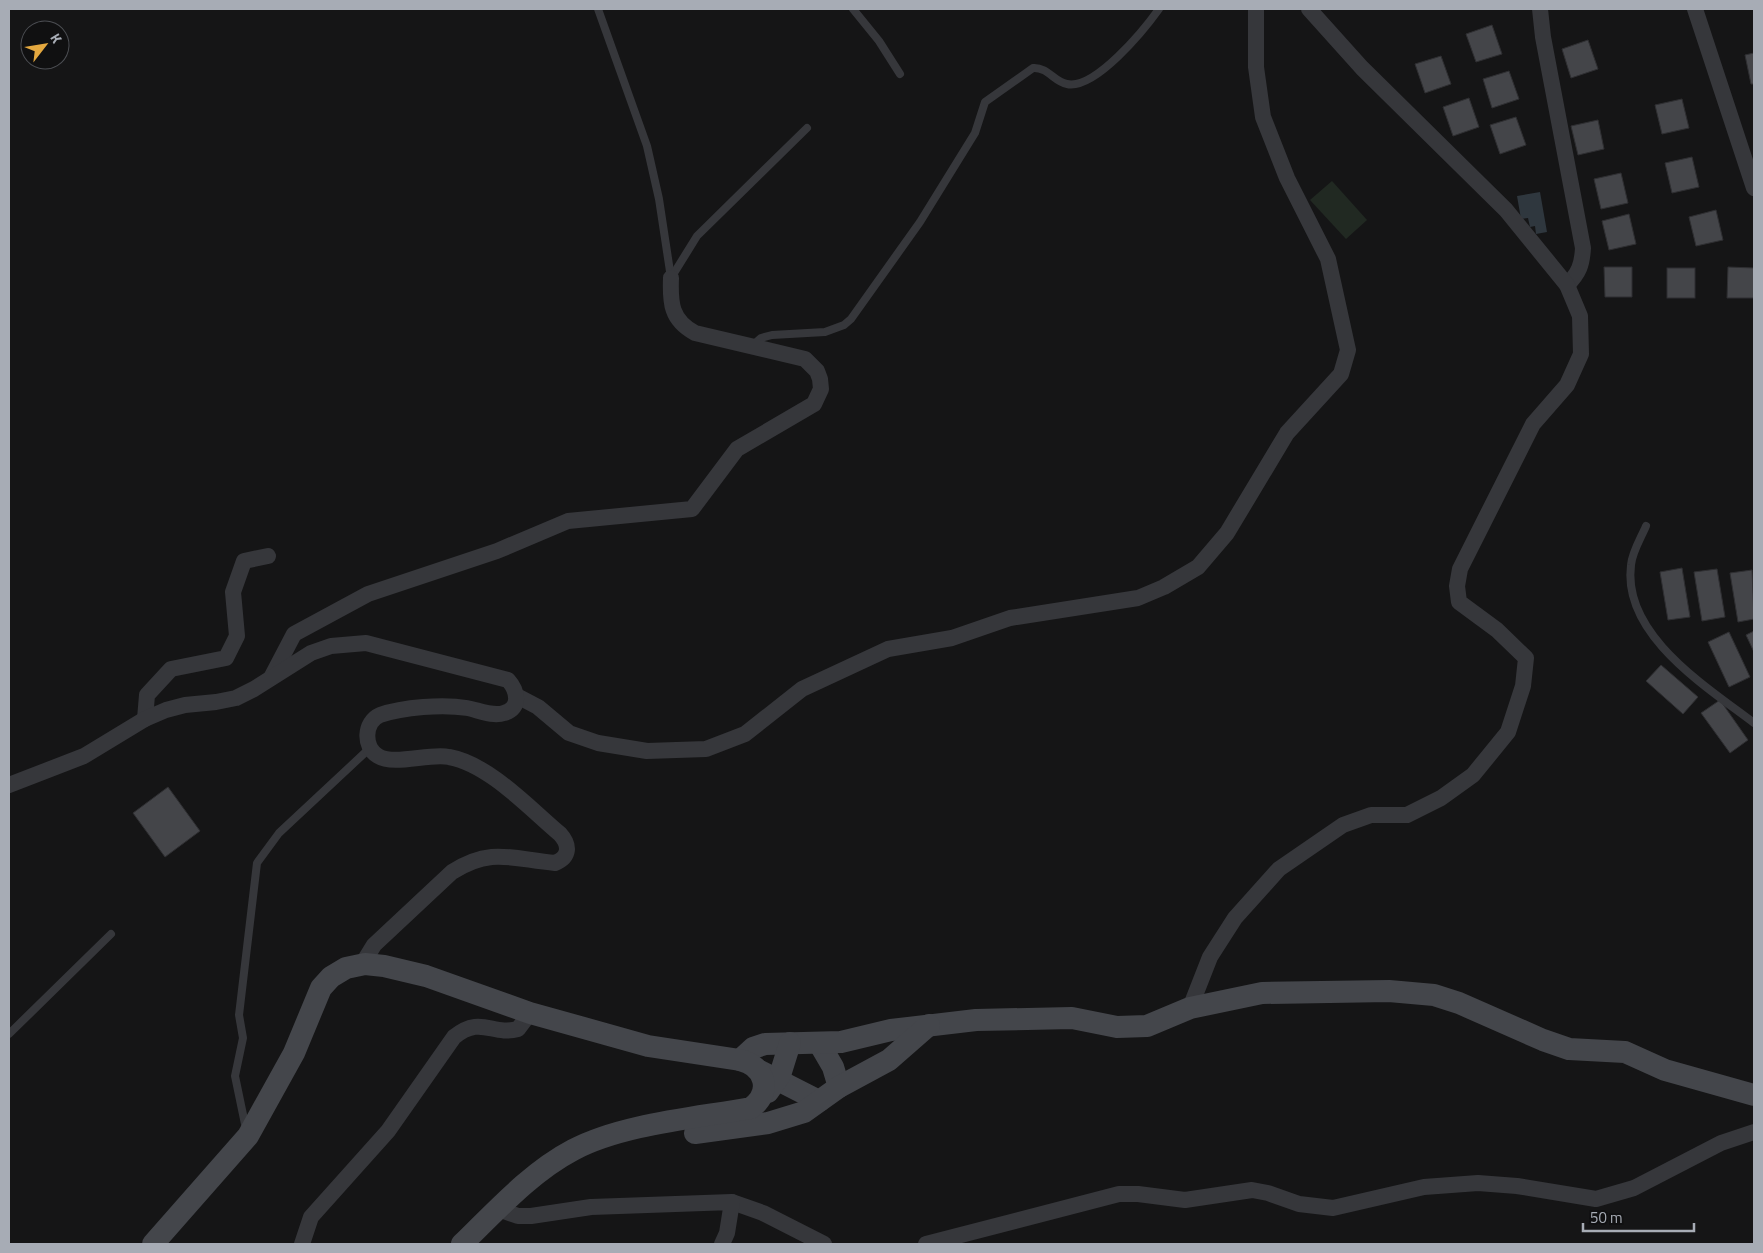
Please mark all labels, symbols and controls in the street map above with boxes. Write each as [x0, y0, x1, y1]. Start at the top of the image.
north arrow [20, 20, 70, 70]
text: K [45, 29, 68, 48]
scale bar [1583, 1200, 1694, 1232]
text: 50 m [1590, 1206, 1623, 1229]

